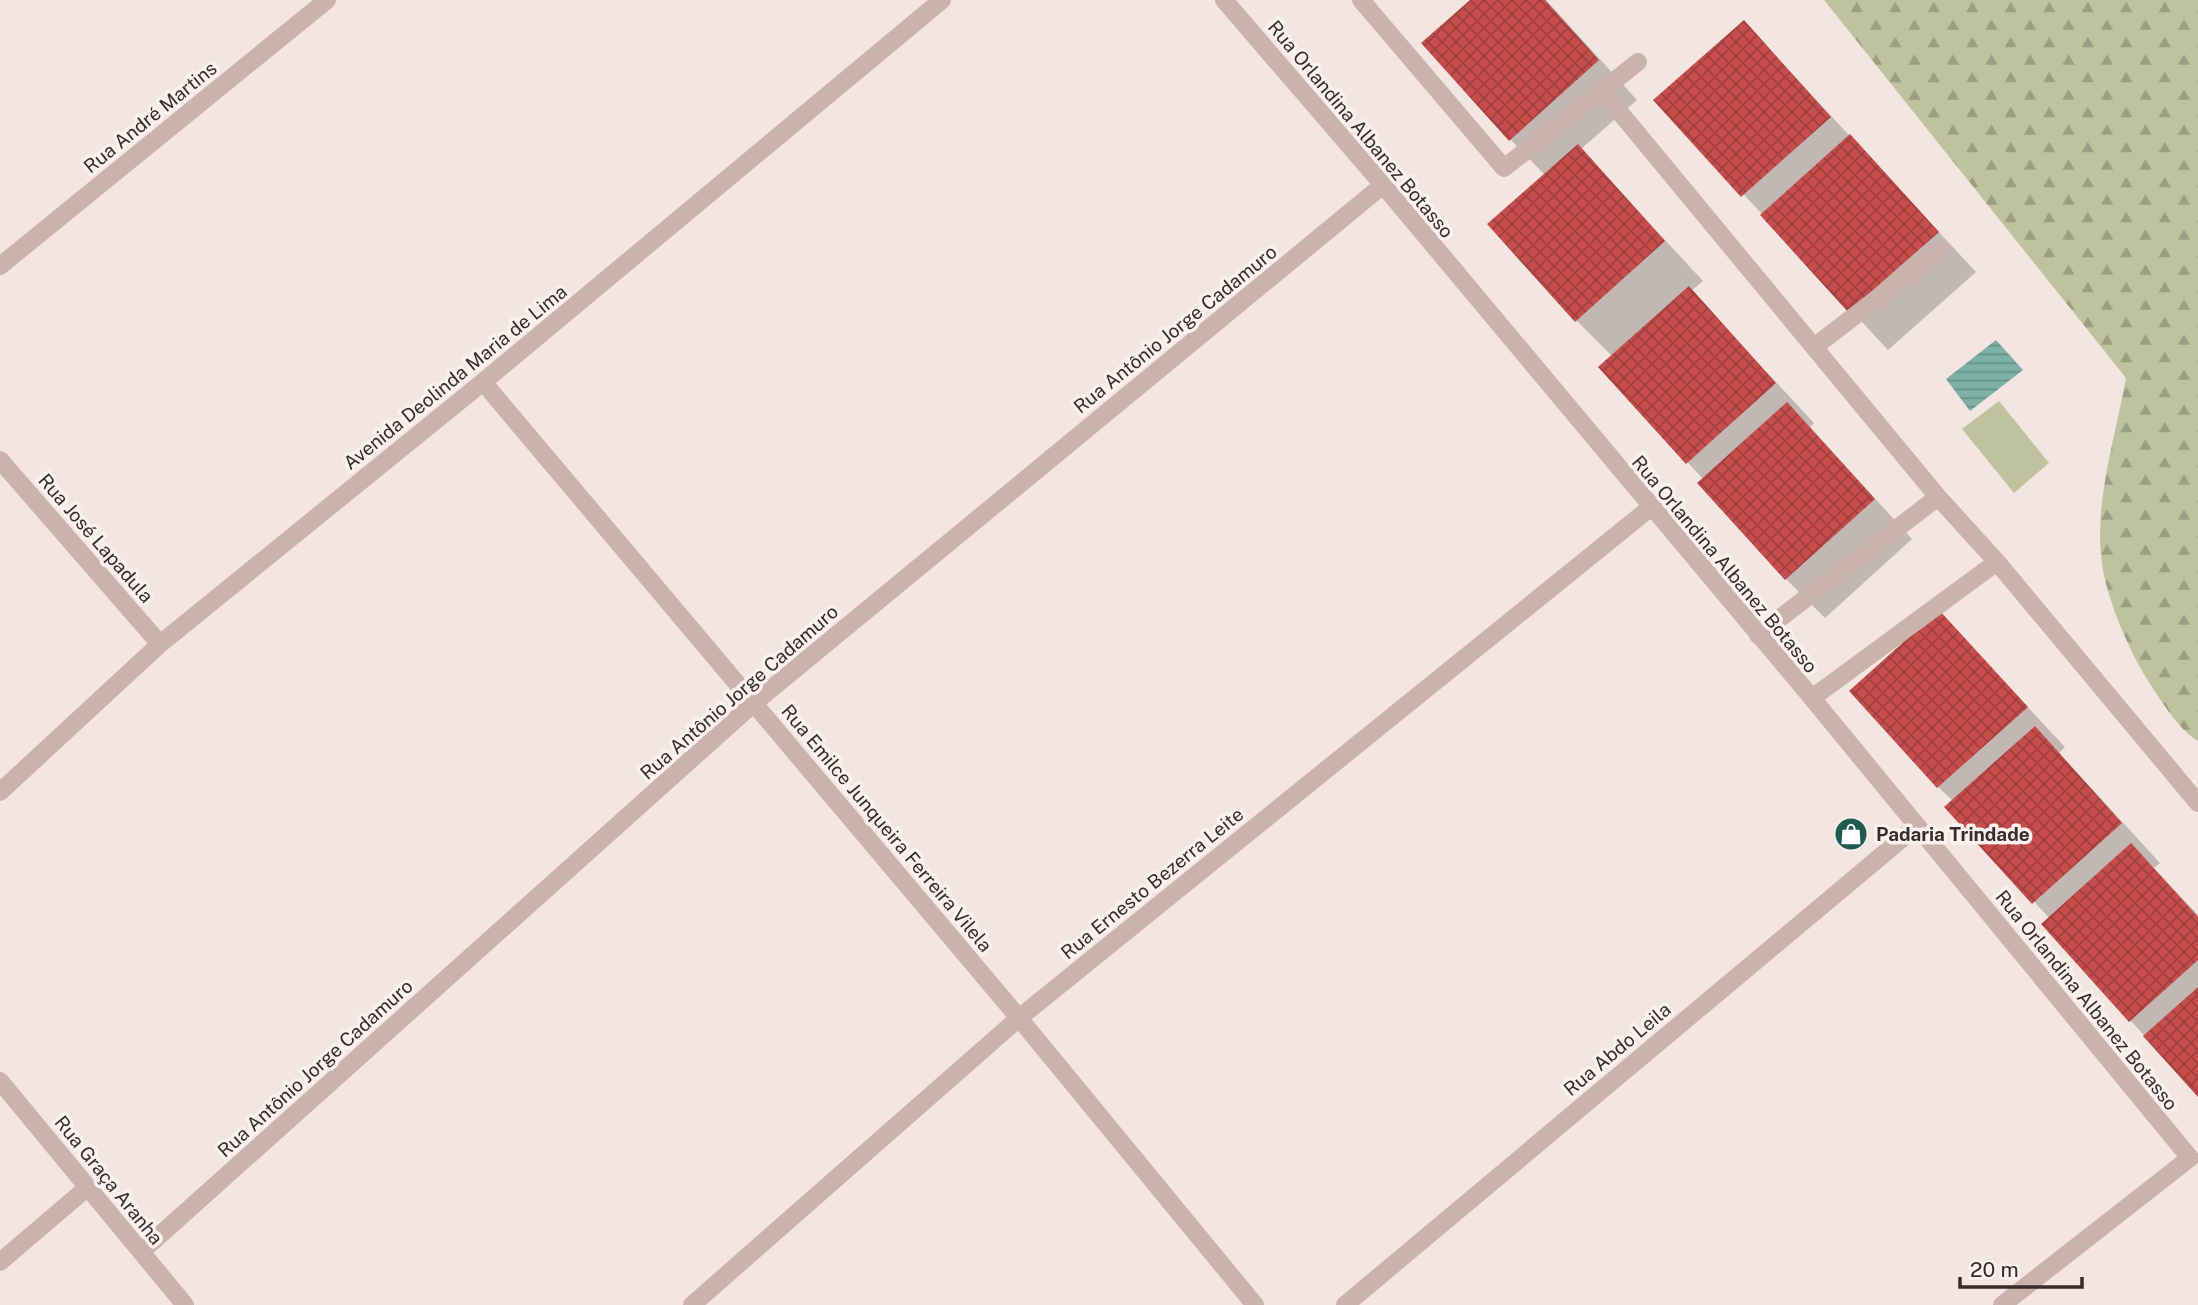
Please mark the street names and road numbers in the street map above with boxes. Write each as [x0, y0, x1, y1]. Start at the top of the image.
street label: Rua Orlandina Albanez Botasso [1264, 16, 1458, 242]
street label: Rua André Martins [79, 57, 221, 177]
street label: Rua Antônio Jorge Cadamuro [1069, 240, 1281, 418]
street label: Avenida Deolinda Maria de Lima [339, 280, 571, 474]
street label: Rua Orlandina Albanez Botasso [1628, 451, 1822, 677]
street label: Rua José Lapadula [34, 469, 158, 607]
street label: Rua Antônio Jorge Cadamuro [636, 600, 842, 784]
street label: Rua Emilce Junqueira Ferreira Vilela [777, 700, 997, 956]
street label: Rua Ernesto Bezerra Leite [1056, 803, 1248, 963]
street label: Rua Orlandina Albanez Botasso [1991, 886, 2183, 1114]
street label: Rua Antônio Jorge Cadamuro [213, 975, 417, 1161]
street label: Rua Abdo Leila [1559, 998, 1675, 1100]
street label: Rua Graça Aranha [50, 1111, 168, 1249]

